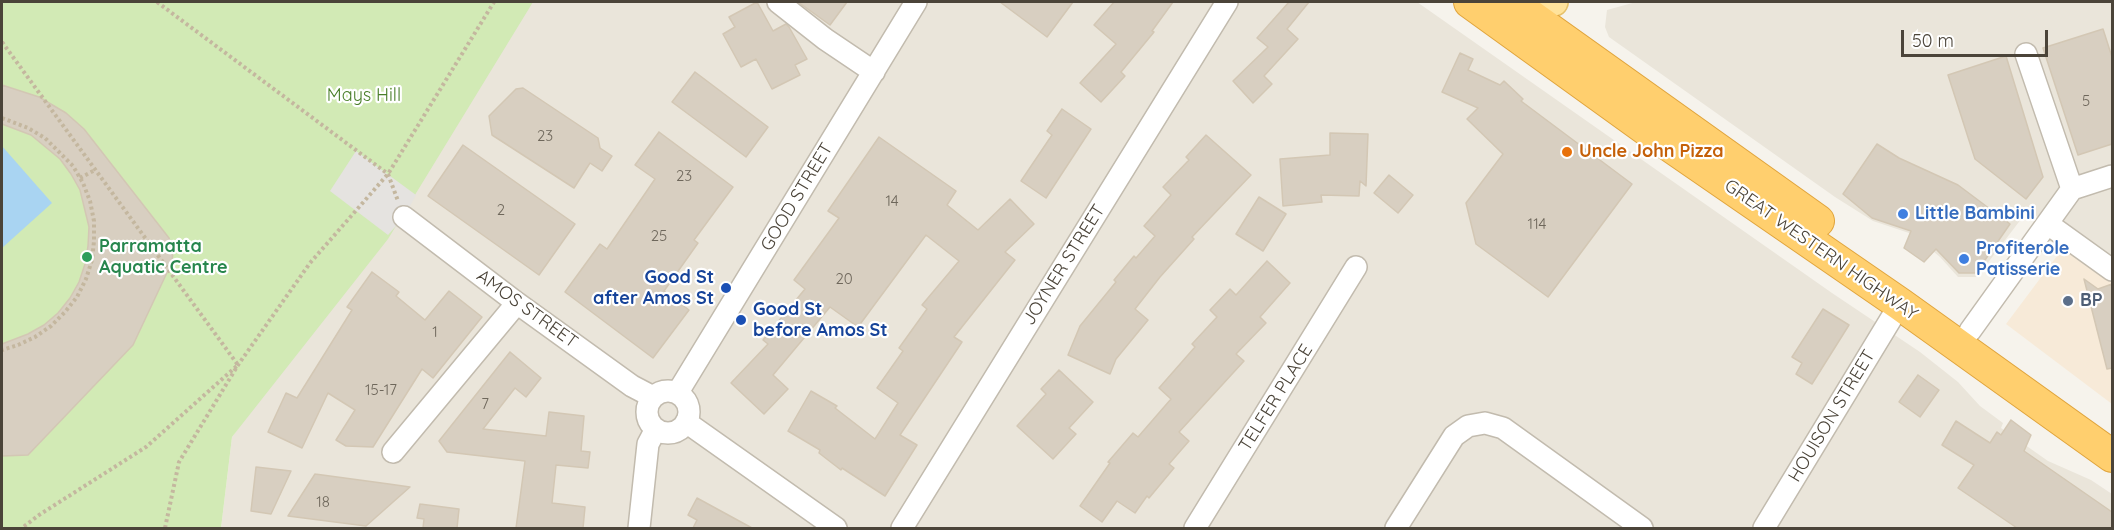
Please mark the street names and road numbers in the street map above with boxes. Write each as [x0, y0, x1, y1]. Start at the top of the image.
street label: GOOD STREET [756, 139, 838, 255]
street label: GREAT WESTERN HIGHWAY [1720, 175, 1922, 325]
street label: JOYNER STREET [1018, 201, 1110, 329]
street label: AMOS STREET [472, 265, 582, 353]
street label: TELFER PLACE [1235, 341, 1317, 455]
street label: HOUISON STREET [1784, 346, 1880, 486]

